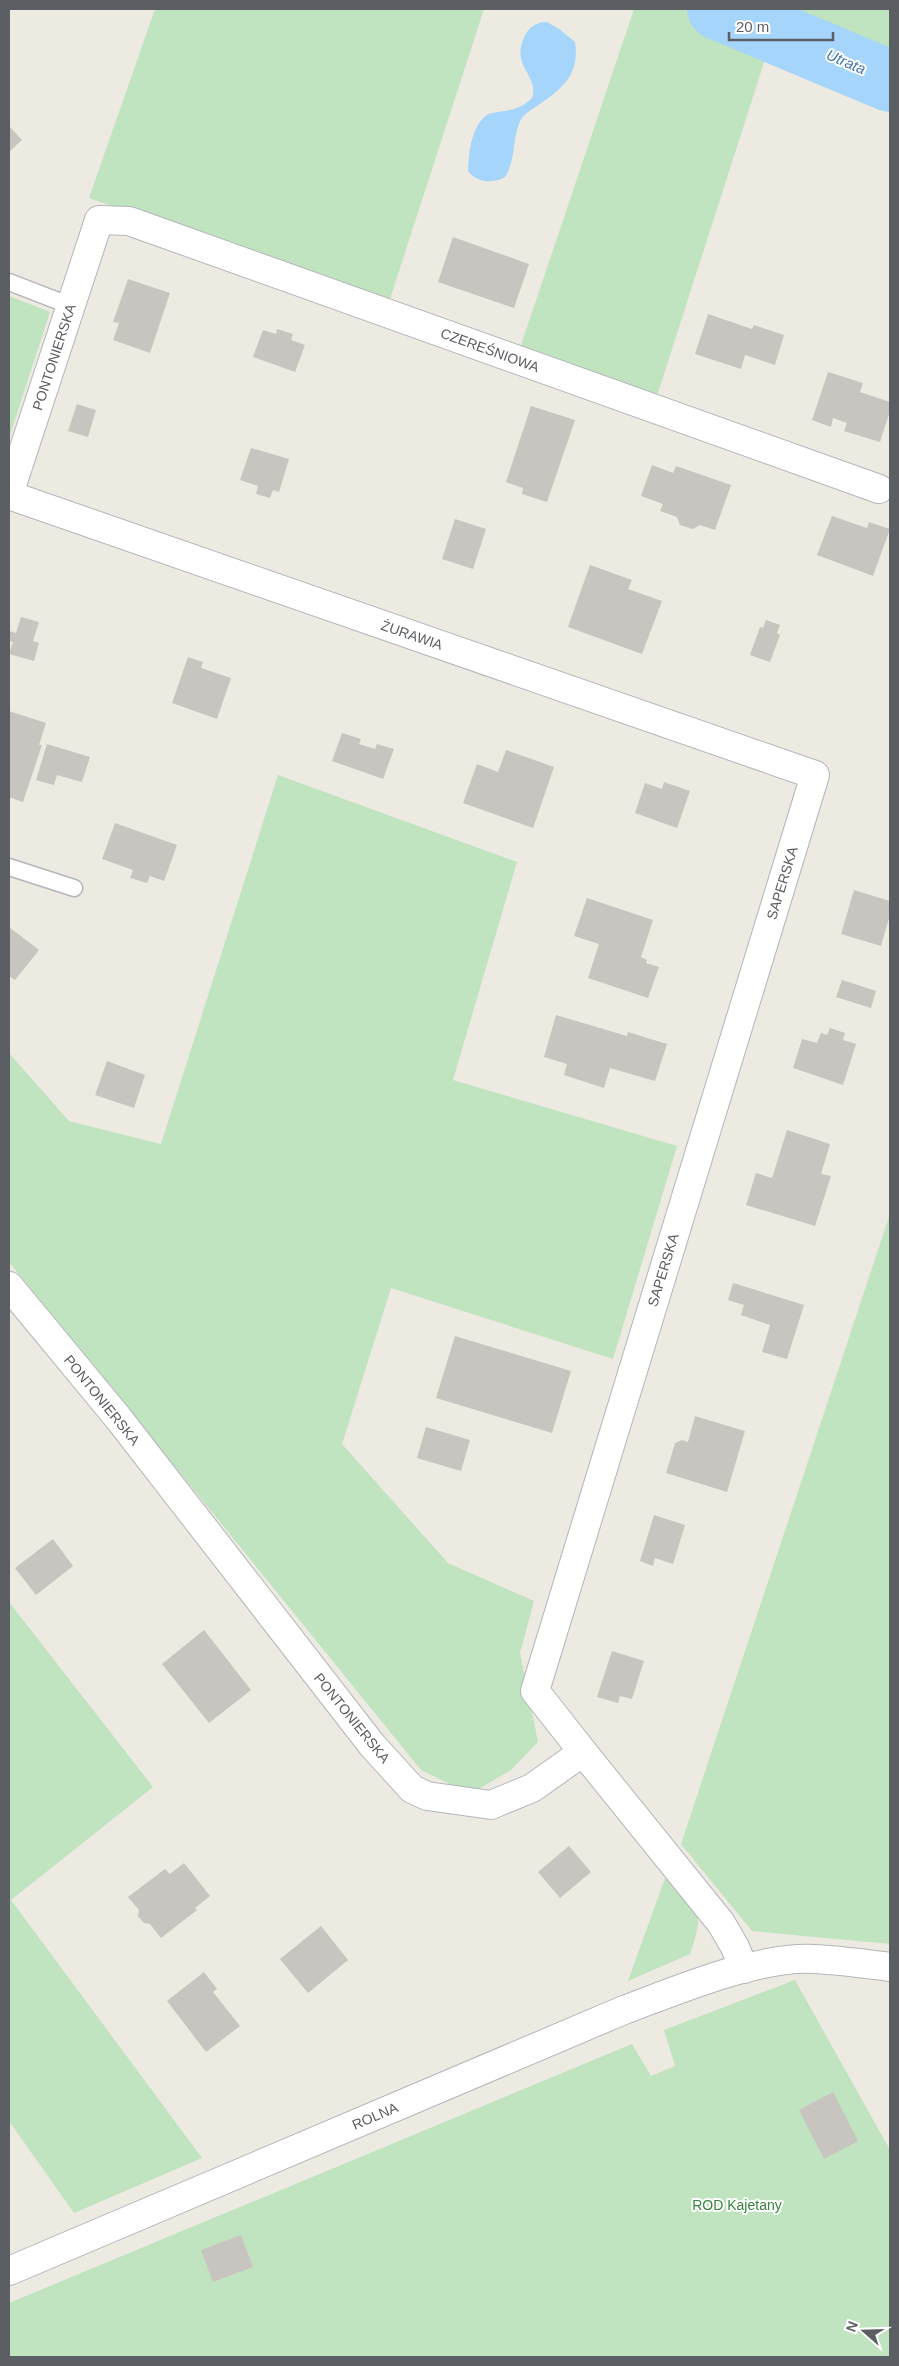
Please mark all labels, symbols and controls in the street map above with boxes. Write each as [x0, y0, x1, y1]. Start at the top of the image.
scale bar [729, 10, 833, 42]
text: 20 m [736, 18, 769, 35]
water label: Utrata [824, 46, 868, 77]
street label: PONTONIERSKA [29, 301, 79, 412]
street label: CZEREŚNIOWA [439, 324, 542, 375]
street label: ŻURAWIA [379, 616, 446, 653]
street label: SAPERSKA [763, 844, 801, 921]
street label: SAPERSKA [644, 1231, 682, 1308]
street label: PONTONIERSKA [61, 1352, 144, 1449]
street label: PONTONIERSKA [311, 1670, 394, 1767]
street label: ROLNA [350, 2099, 401, 2133]
park label: ROD Kajetany [692, 2197, 782, 2213]
north arrow [839, 2306, 889, 2356]
text: N [843, 2319, 861, 2334]

